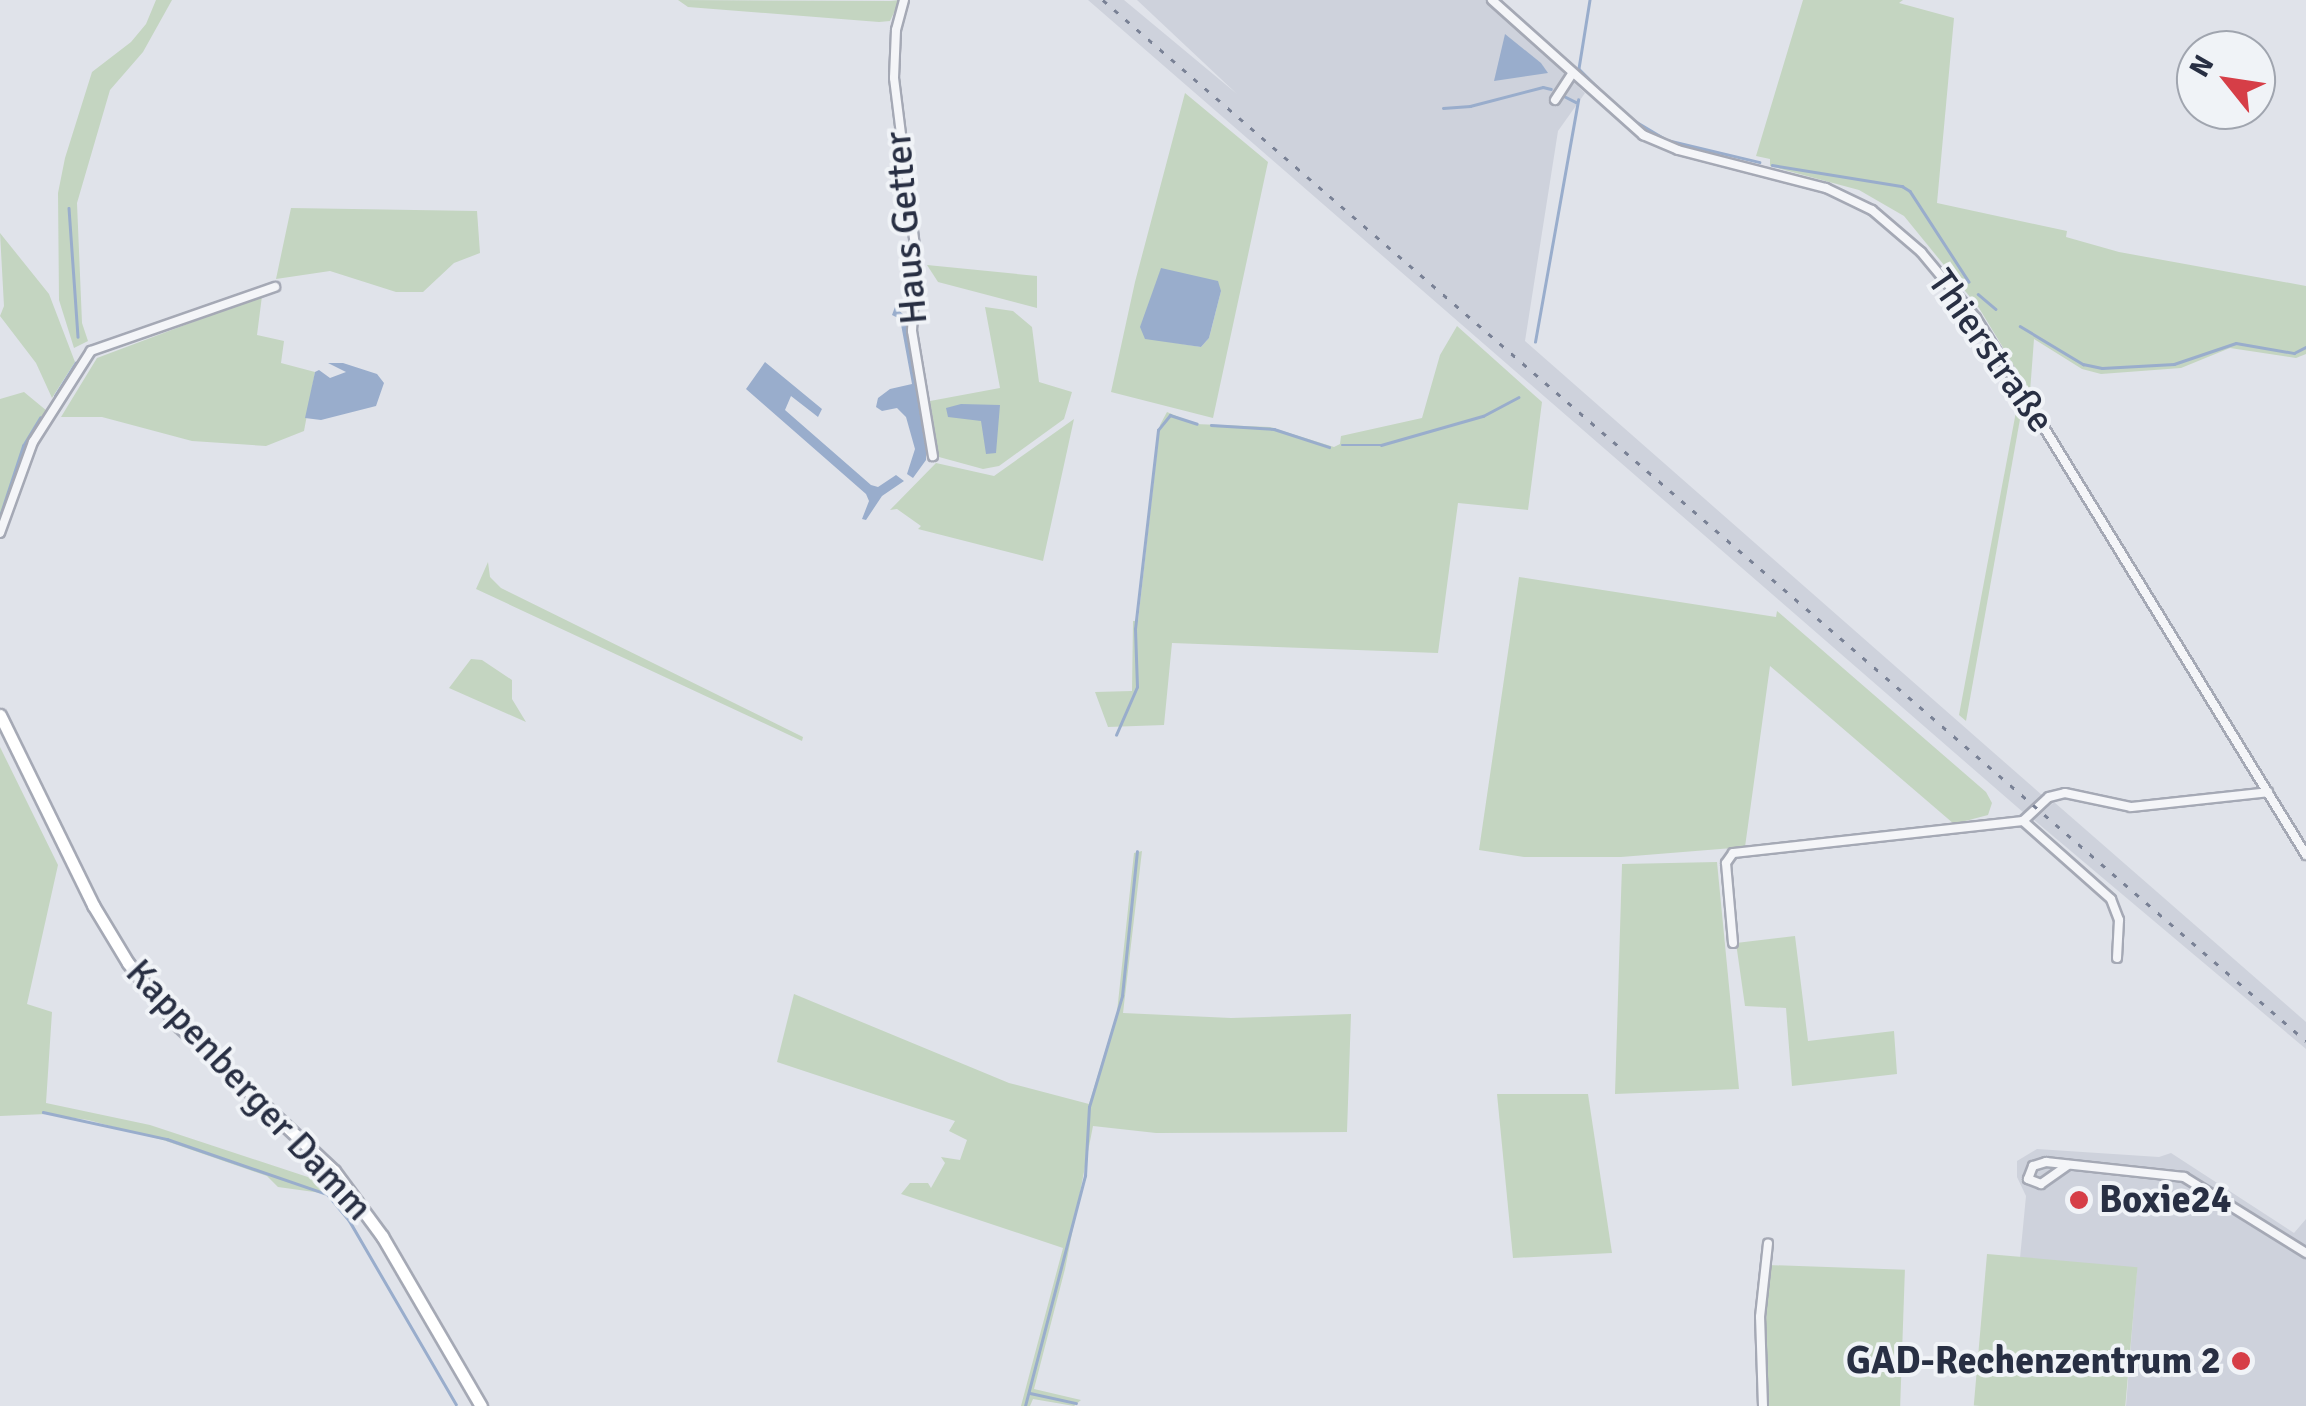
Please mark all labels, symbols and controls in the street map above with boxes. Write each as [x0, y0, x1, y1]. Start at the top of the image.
north arrow [2176, 30, 2276, 130]
text: N [2182, 49, 2221, 83]
street label: Haus Getter [875, 130, 937, 326]
street label: Thierstraße [1918, 261, 2064, 441]
street label: Kappenberger Damm [116, 950, 382, 1230]
place label: Boxie24 [2099, 1177, 2232, 1223]
marker: Boxie24 [2068, 1189, 2090, 1211]
place label: GAD-Rechenzentrum 2 [1846, 1338, 2221, 1384]
marker: GAD-Rechenzentrum 2 [2230, 1350, 2252, 1372]

